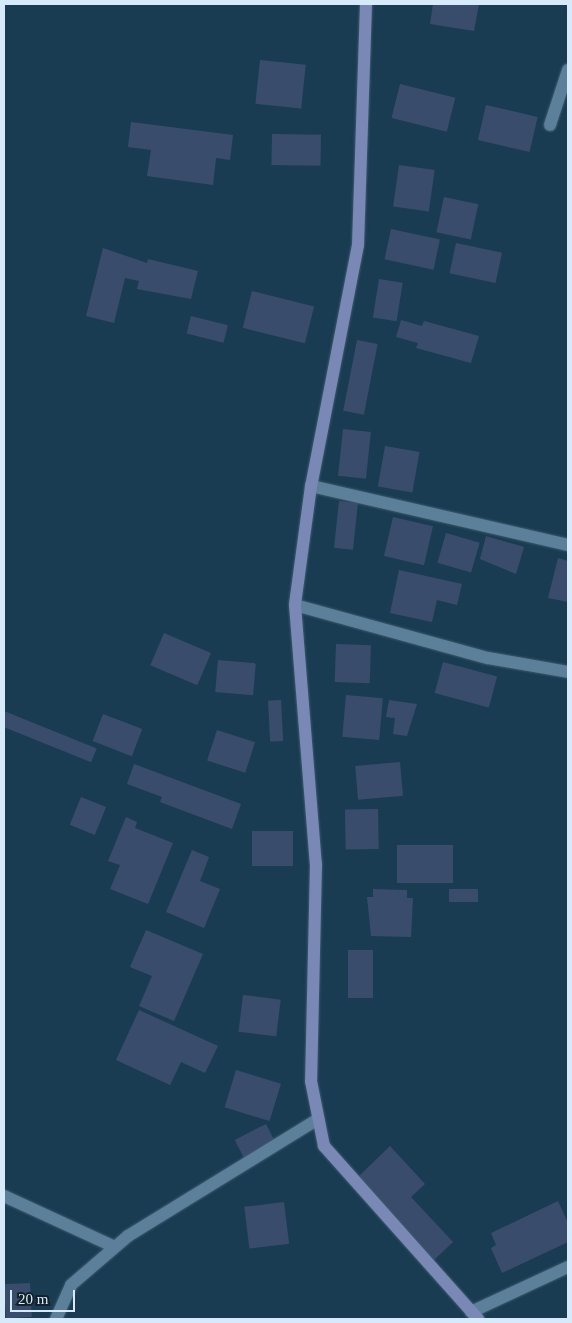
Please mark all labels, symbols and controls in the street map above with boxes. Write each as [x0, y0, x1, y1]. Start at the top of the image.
scale bar [12, 1280, 78, 1312]
text: 20 m [18, 1291, 48, 1307]

